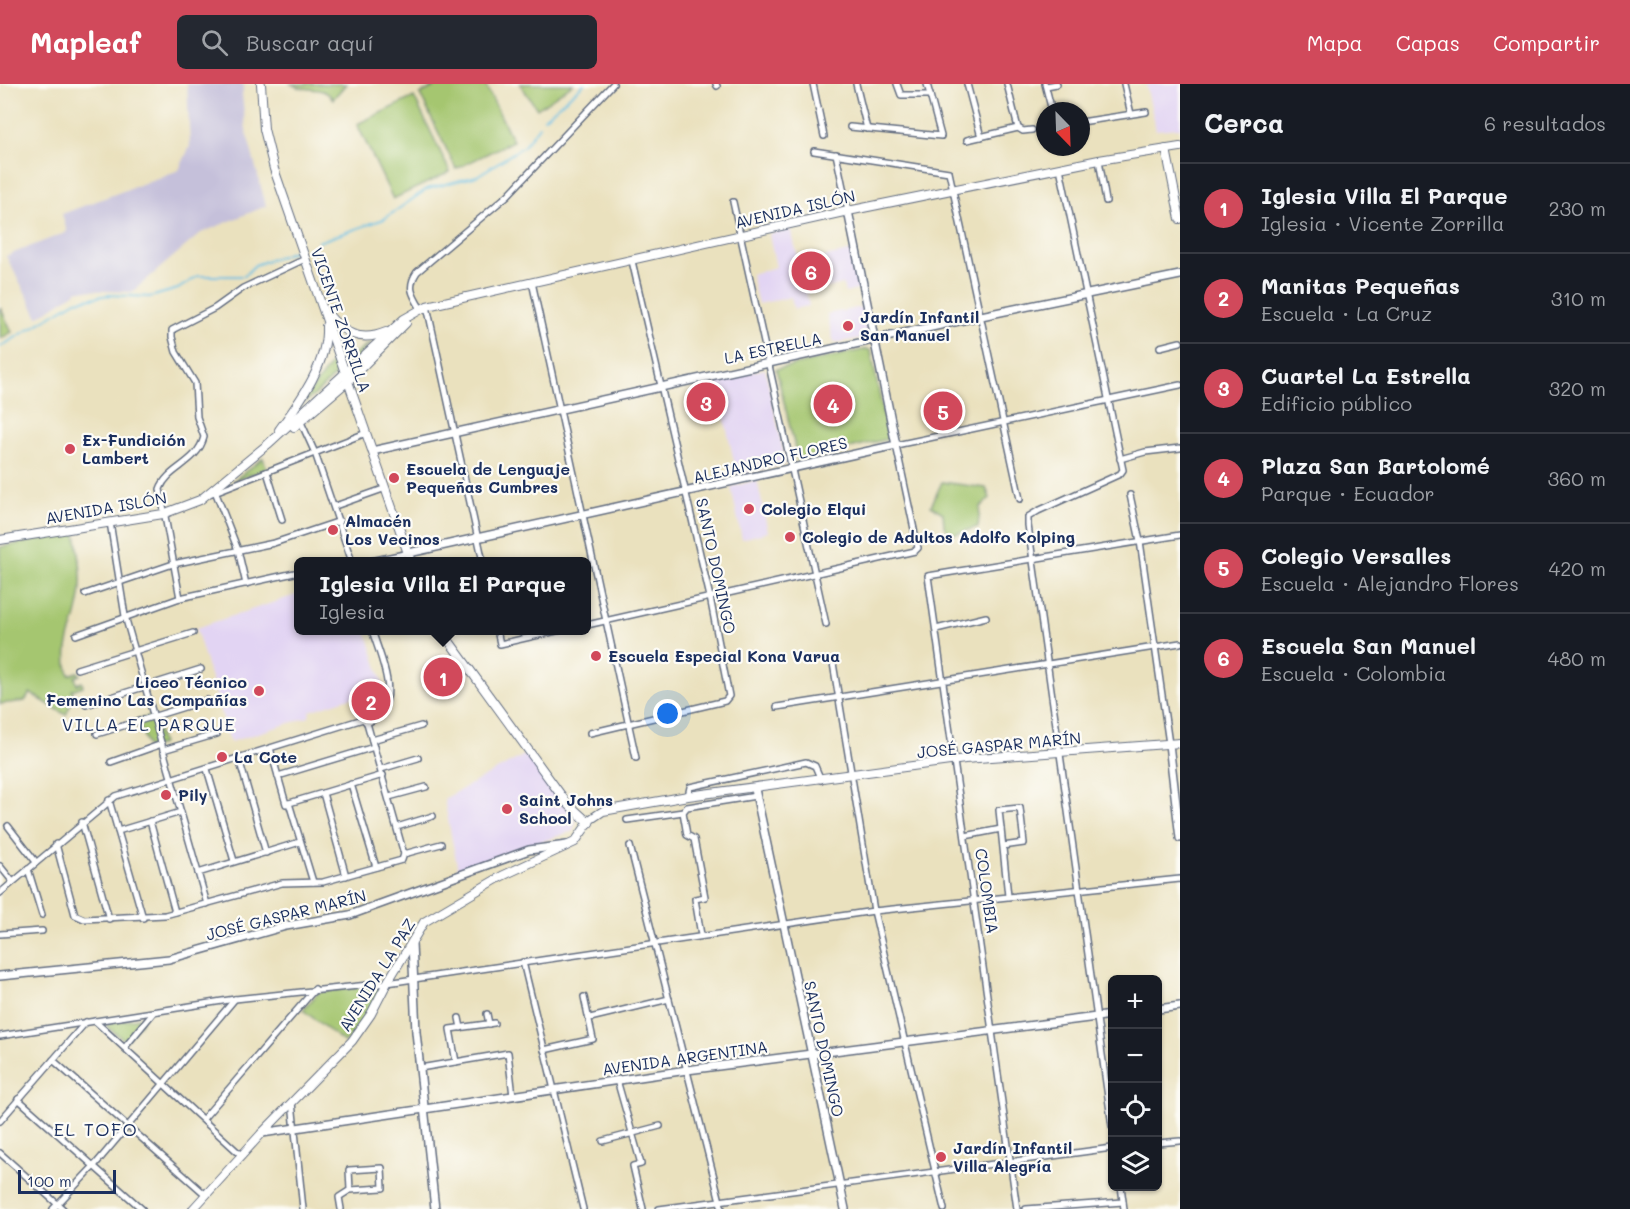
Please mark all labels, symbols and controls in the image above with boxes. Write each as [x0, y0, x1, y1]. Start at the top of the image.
search box [177, 15, 597, 69]
text: Mapleaf [30, 24, 141, 60]
icon: search [198, 26, 231, 59]
text: Buscar aquí [246, 28, 374, 57]
text: Mapa [1307, 29, 1363, 56]
text: Capas [1396, 29, 1460, 56]
text: Compartir [1493, 29, 1600, 56]
north arrow [1036, 102, 1090, 156]
text: Cerca [1204, 106, 1284, 140]
text: 6 resultados [1484, 110, 1606, 136]
text: Iglesia Villa El Parque [1261, 181, 1508, 210]
street label: AVENIDA ISLÓN [733, 184, 857, 233]
text: 1 [1219, 195, 1228, 221]
text: 230 m [1548, 195, 1606, 221]
text: Iglesia · Vicente Zorrilla [1261, 210, 1504, 236]
street label: VICENTE ZORRILLA [307, 245, 376, 395]
pin: 6 [792, 248, 830, 294]
text: Manitas Pequeñas [1261, 271, 1460, 300]
text: 2 [1218, 285, 1229, 311]
text: 310 m [1551, 285, 1606, 311]
text: Escuela · La Cruz [1261, 300, 1432, 326]
place label: Jardín Infantil San Manuel [860, 306, 979, 345]
marker: Jardín Infantil San Manuel [841, 319, 855, 333]
street label: LA ESTRELLA [722, 327, 824, 368]
text: Cuartel La Estrella [1261, 361, 1471, 390]
text: 3 [1218, 375, 1230, 401]
text: 320 m [1548, 375, 1606, 401]
pin: 3 [686, 380, 726, 424]
pin: 4 [814, 382, 852, 426]
pin: 5 [924, 388, 962, 434]
text: Edificio público [1261, 390, 1412, 416]
place label: Ex-Fundición Lambert [82, 429, 185, 468]
street label: ALEJANDRO FLORES [691, 432, 849, 487]
marker: Ex-Fundición Lambert [63, 442, 77, 456]
text: Plaza San Bartolomé [1261, 451, 1490, 480]
place label: Escuela de Lenguaje Pequeñas Cumbres [406, 458, 570, 497]
text: 4 [1217, 465, 1230, 491]
text: 360 m [1548, 465, 1606, 491]
marker: Escuela de Lenguaje Pequeñas Cumbres [387, 471, 401, 485]
text: Parque · Ecuador [1261, 480, 1435, 506]
street label: AVENIDA ISLÓN [44, 486, 168, 529]
street label: SANTO DOMINGO [692, 496, 741, 636]
place label: Colegio Elqui [761, 498, 866, 519]
marker: Colegio Elqui [742, 502, 756, 516]
place label: Almacén Los Vecinos [345, 510, 440, 549]
marker: Almacén Los Vecinos [326, 523, 340, 537]
place label: Colegio de Adultos Adolfo Kolping [802, 526, 1075, 547]
marker: Colegio de Adultos Adolfo Kolping [783, 530, 797, 544]
text: Colegio Versalles [1261, 541, 1451, 570]
text: 5 [1218, 555, 1229, 581]
text: 420 m [1548, 555, 1606, 581]
popup [294, 557, 591, 635]
text: Iglesia Villa El Parque [319, 569, 566, 598]
text: Escuela · Alejandro Flores [1261, 570, 1519, 596]
text: Iglesia [319, 598, 385, 624]
text: Escuela San Manuel [1261, 631, 1476, 660]
place label: Escuela Especial Kona Varua [608, 645, 840, 666]
text: 6 [1217, 645, 1230, 671]
text: 480 m [1547, 645, 1606, 671]
marker: Escuela Especial Kona Varua [589, 649, 603, 663]
pin: 1 [424, 654, 462, 700]
text: Escuela · Colombia [1261, 660, 1447, 686]
place label: Liceo Técnico Femenino Las Compañías [46, 671, 247, 710]
pin: 2 [352, 678, 391, 724]
marker: Liceo Técnico Femenino Las Compañías [252, 684, 266, 698]
your location [653, 699, 682, 728]
district label: VILLA EL PARQUE [62, 712, 236, 736]
street label: JOSÉ GASPAR MARÍN [916, 727, 1082, 762]
place label: La Cote [234, 746, 297, 767]
marker: La Cote [215, 750, 229, 764]
place label: Pily [178, 784, 208, 805]
marker: Pily [159, 788, 173, 802]
place label: Saint Johns School [519, 789, 613, 828]
marker: Saint Johns School [500, 802, 514, 816]
street label: COLOMBIA [971, 847, 1004, 935]
street label: JOSÉ GASPAR MARÍN [204, 884, 368, 945]
street label: AVENIDA LA PAZ [333, 914, 420, 1035]
map controls [1108, 975, 1162, 1191]
button: + [1108, 975, 1162, 1029]
street label: SANTO DOMINGO [800, 979, 849, 1119]
button: − [1108, 1029, 1162, 1083]
street label: AVENIDA ARGENTINA [601, 1035, 769, 1080]
button: locate [1108, 1083, 1162, 1137]
district label: EL TOFO [54, 1117, 138, 1141]
place label: Jardín Infantil Villa Alegría [953, 1137, 1072, 1176]
button: layers [1108, 1137, 1162, 1191]
marker: Jardín Infantil Villa Alegría [934, 1150, 948, 1164]
scale bar [18, 1167, 116, 1194]
text: 100 m [27, 1170, 72, 1191]

